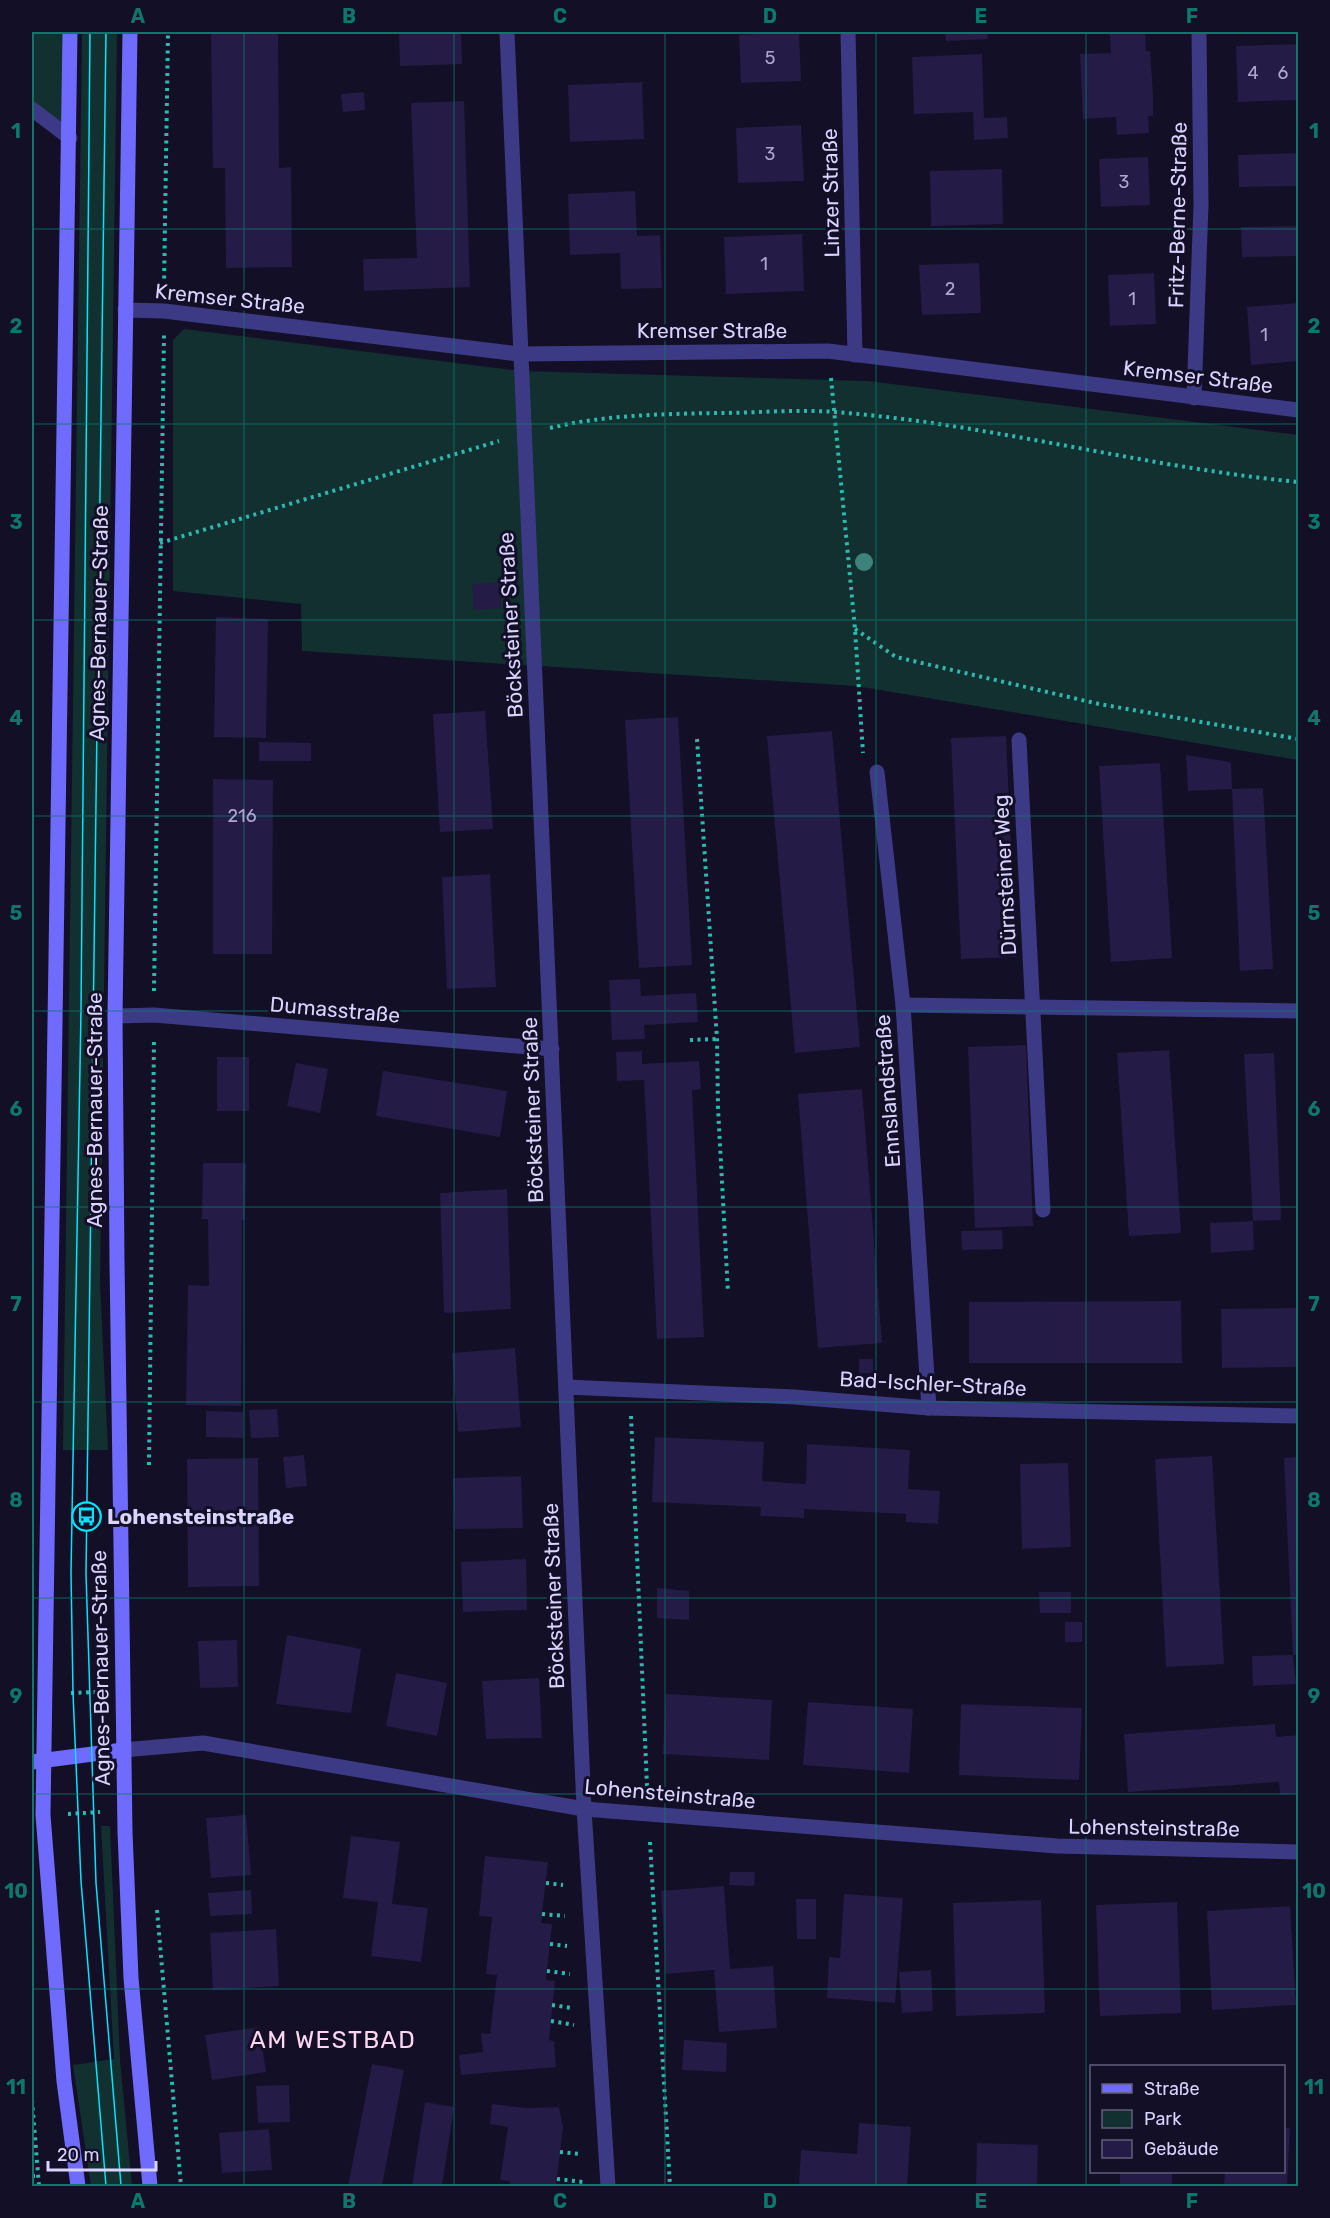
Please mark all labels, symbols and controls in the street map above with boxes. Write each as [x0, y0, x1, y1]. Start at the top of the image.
text: A [131, 4, 146, 28]
text: B [342, 4, 356, 28]
text: C [553, 4, 567, 28]
text: D [763, 4, 777, 28]
text: E [975, 4, 987, 28]
text: F [1186, 4, 1198, 28]
house number: 5 [765, 47, 775, 69]
house number: 4 [1247, 62, 1259, 84]
house number: 6 [1278, 62, 1289, 84]
text: 1 [11, 119, 21, 143]
text: 1 [1309, 119, 1319, 143]
street label: Fritz-Berne-Straße [1163, 122, 1192, 308]
street label: Linzer Straße [817, 128, 844, 258]
house number: 3 [765, 143, 775, 165]
house number: 3 [1119, 171, 1129, 193]
house number: 1 [760, 253, 768, 275]
street label: Kremser Straße [154, 278, 306, 319]
house number: 2 [945, 278, 955, 300]
house number: 1 [1128, 288, 1136, 310]
text: 2 [10, 314, 23, 338]
text: 2 [1308, 314, 1321, 338]
street label: Kremser Straße [637, 318, 787, 343]
house number: 1 [1260, 324, 1268, 346]
street label: Kremser Straße [1122, 355, 1274, 398]
street label: Agnes-Bernauer-Straße [84, 505, 113, 741]
text: 3 [9, 510, 23, 534]
text: 3 [1307, 510, 1321, 534]
street label: Böcksteiner Straße [493, 531, 528, 719]
text: 4 [9, 706, 23, 730]
text: 4 [1307, 706, 1321, 730]
street label: Dürnsteiner Weg [988, 794, 1021, 956]
house number: 216 [227, 805, 257, 827]
text: 5 [10, 901, 23, 925]
text: 5 [1308, 901, 1321, 925]
street label: Dumasstraße [269, 991, 401, 1028]
street label: Agnes-Bernauer-Straße [82, 992, 107, 1228]
street label: Ennslandstraße [870, 1014, 905, 1168]
street label: Böcksteiner Straße [517, 1017, 548, 1203]
text: 6 [9, 1097, 23, 1121]
text: 6 [1307, 1097, 1321, 1121]
text: 7 [10, 1292, 22, 1316]
text: 7 [1308, 1292, 1320, 1316]
street label: Bad-Ischler-Straße [839, 1366, 1027, 1401]
text: 8 [9, 1488, 23, 1512]
text: 8 [1307, 1488, 1321, 1512]
bus stop icon: Lohensteinstraße [70, 1501, 102, 1533]
street label: Böcksteiner Straße [538, 1503, 569, 1689]
place label: Lohensteinstraße [107, 1504, 294, 1529]
street label: Agnes-Bernauer-Straße [86, 1550, 115, 1786]
text: 9 [10, 1684, 23, 1708]
text: 9 [1308, 1684, 1321, 1708]
street label: Lohensteinstraße [583, 1774, 757, 1813]
street label: Lohensteinstraße [1068, 1814, 1240, 1841]
text: 10 [4, 1879, 28, 1903]
text: 10 [1302, 1879, 1326, 1903]
district label: AM WESTBAD [250, 2026, 416, 2054]
legend [1090, 2065, 1285, 2173]
text: 11 [6, 2075, 26, 2099]
text: 11 [1304, 2075, 1324, 2099]
text: Straße [1144, 2078, 1200, 2100]
text: Park [1144, 2108, 1182, 2130]
scale bar [48, 2134, 156, 2172]
text: Gebäude [1144, 2138, 1219, 2160]
text: 20 m [57, 2144, 99, 2166]
text: A [131, 2189, 146, 2213]
text: B [342, 2189, 356, 2213]
text: C [553, 2189, 567, 2213]
text: D [763, 2189, 777, 2213]
text: E [975, 2189, 987, 2213]
text: F [1186, 2189, 1198, 2213]

